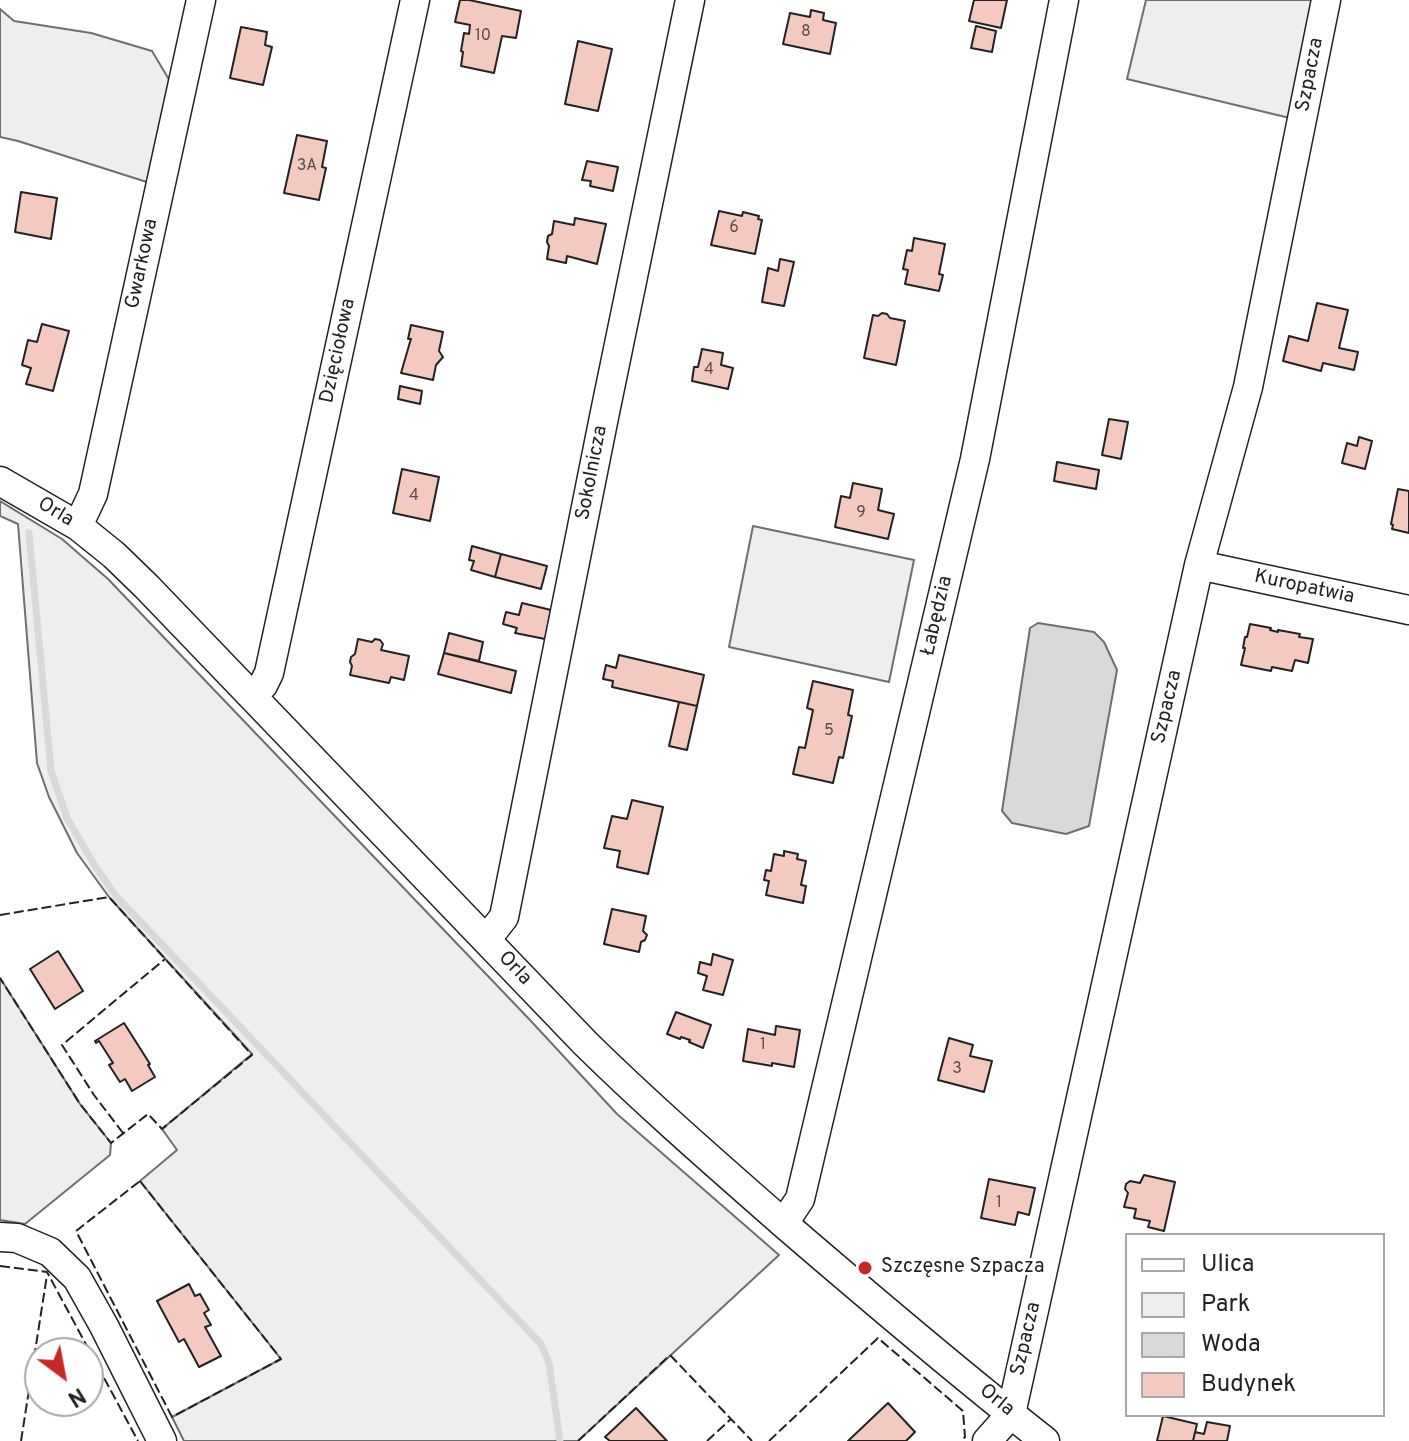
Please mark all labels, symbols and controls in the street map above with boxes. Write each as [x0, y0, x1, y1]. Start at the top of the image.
house number: 8 [801, 23, 811, 43]
house number: 10 [475, 27, 491, 47]
street label: Szpacza [1292, 36, 1330, 114]
house number: 3A [297, 157, 317, 177]
street label: Gwarkowa [122, 217, 164, 311]
house number: 6 [729, 219, 739, 239]
street label: Dzięciołowa [316, 296, 362, 406]
house number: 4 [704, 361, 714, 381]
street label: Sokolnicza [572, 424, 614, 522]
house number: 4 [409, 487, 419, 507]
street label: Orla [32, 493, 78, 533]
house number: 9 [856, 504, 866, 524]
street label: Kuropatwia [1252, 566, 1356, 610]
street label: Łabędzia [917, 574, 959, 658]
street label: Szpacza [1148, 668, 1188, 746]
house number: 5 [824, 722, 834, 742]
street label: Orla [492, 947, 536, 991]
house number: 1 [760, 1036, 766, 1056]
house number: 3 [952, 1060, 962, 1080]
house number: 1 [996, 1194, 1002, 1214]
legend [1125, 1233, 1385, 1417]
text: Ulica [1201, 1250, 1254, 1280]
place label: Szczęsne Szpacza [881, 1256, 1044, 1280]
marker: Szczęsne Szpacza [856, 1259, 874, 1277]
text: Park [1201, 1290, 1251, 1320]
street label: Szpacza [1007, 1300, 1047, 1378]
text: Woda [1201, 1330, 1261, 1360]
north arrow [24, 1337, 104, 1417]
text: Budynek [1201, 1370, 1296, 1400]
text: N [62, 1380, 90, 1412]
street label: Orla [974, 1380, 1018, 1422]

